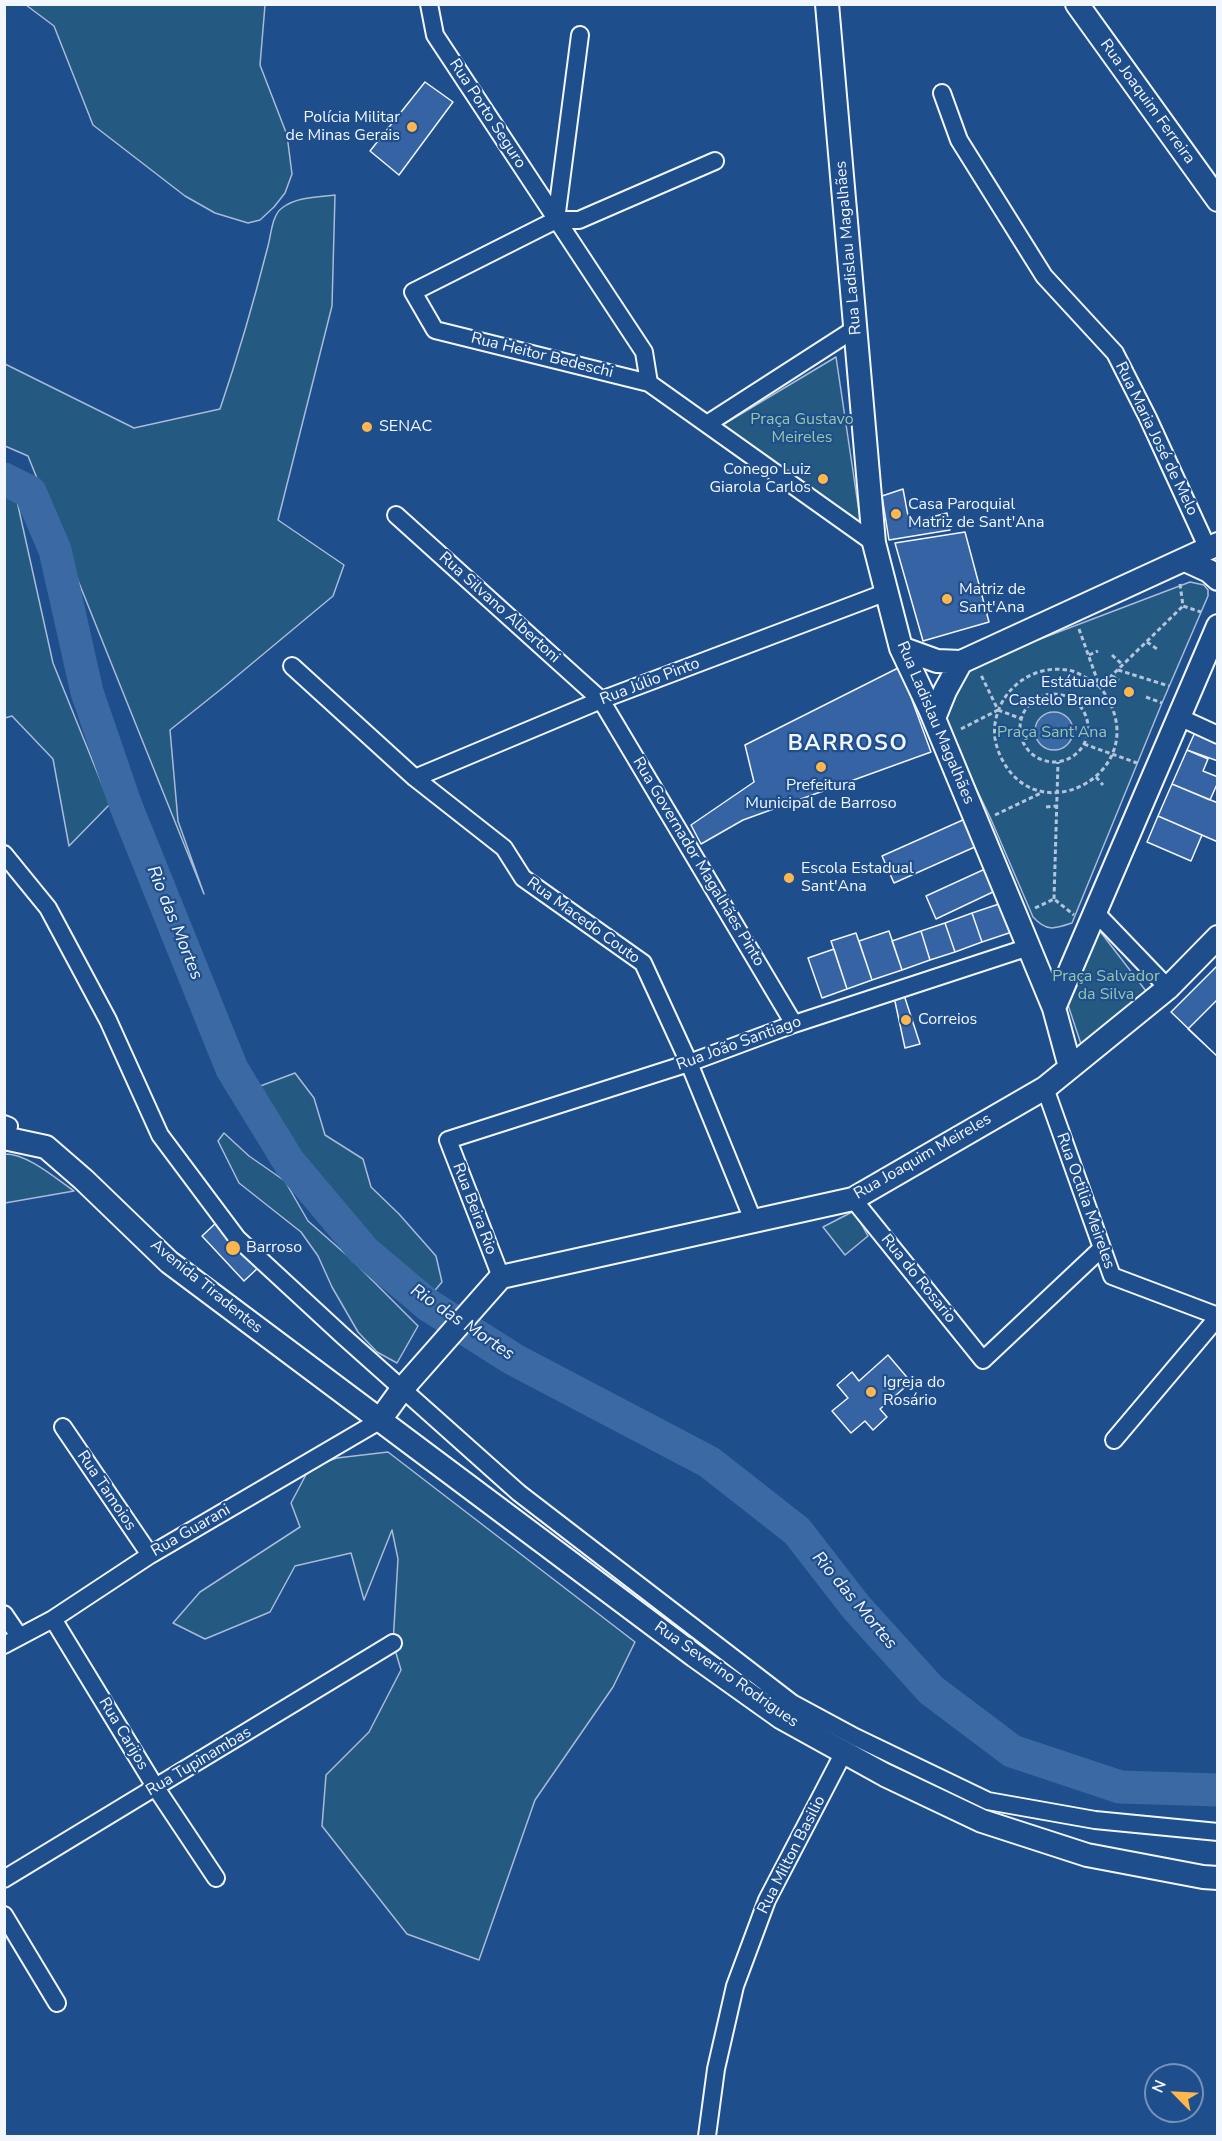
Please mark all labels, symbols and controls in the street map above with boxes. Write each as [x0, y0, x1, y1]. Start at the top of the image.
street label: Rua Joaquim Ferreira [1095, 36, 1199, 168]
street label: Rua Porto Seguro [444, 56, 530, 172]
place label: Polícia Militar de Minas Gerais [286, 108, 400, 146]
marker: Polícia Militar de Minas Gerais [405, 120, 419, 134]
street label: Rua Ladislau Magalhães [832, 160, 866, 336]
street label: Rua Heitor Bedeschi [469, 329, 615, 383]
street label: Rua Maria José de Melo [1110, 359, 1202, 519]
park label: Praça Gustavo Meireles [750, 410, 854, 448]
place label: SENAC [379, 417, 432, 437]
marker: SENAC [360, 420, 374, 434]
place label: Conego Luiz Giarola Carlos [709, 460, 811, 498]
marker: Conego Luiz Giarola Carlos [816, 472, 830, 486]
place label: Casa Paroquial Matriz de Sant'Ana [908, 495, 1044, 533]
marker: Casa Paroquial Matriz de Sant'Ana [889, 507, 903, 521]
street label: Rua Silvano Albertoni [434, 548, 564, 668]
place label: Matriz de Sant'Ana [959, 580, 1026, 618]
marker: Matriz de Sant'Ana [940, 592, 954, 606]
street label: Rua Ladislau Magalhães [892, 639, 978, 807]
street label: Rua Júlio Pinto [597, 654, 703, 710]
place label: Estátua de Castelo Branco [1009, 673, 1117, 711]
marker: Estátua de Castelo Branco [1122, 685, 1136, 699]
park label: Praça Sant'Ana [997, 723, 1107, 743]
district label: BARROSO [788, 732, 908, 758]
street label: Rua Governador Magalhães Pinto [628, 754, 768, 970]
marker: Prefeitura Municipal de Barroso [814, 760, 828, 774]
place label: Prefeitura Municipal de Barroso [745, 776, 897, 814]
place label: Escola Estadual Sant'Ana [801, 859, 914, 897]
water label: Rio das Mortes [141, 863, 207, 983]
marker: Escola Estadual Sant'Ana [782, 871, 796, 885]
street label: Rua Macedo Couto [523, 874, 643, 968]
park label: Praça Salvador da Silva [1052, 967, 1160, 1005]
place label: Correios [918, 1010, 977, 1030]
street label: Rua João Santiago [674, 1013, 804, 1075]
marker: Correios [899, 1013, 913, 1027]
street label: Rua Joaquim Meireles [851, 1110, 995, 1204]
street label: Rua Octilia Meireles [1051, 1130, 1119, 1272]
street label: Rua Beira Rio [448, 1160, 500, 1258]
street label: Rua do Rosario [876, 1231, 960, 1327]
street label: Avenida Tiradentes [146, 1236, 266, 1338]
place label: Barroso [246, 1238, 302, 1258]
marker: Barroso [224, 1239, 242, 1257]
water label: Rio das Mortes [406, 1280, 518, 1366]
place label: Igreja do Rosário [883, 1373, 945, 1411]
marker: Igreja do Rosário [864, 1385, 878, 1399]
street label: Rua Tamoios [72, 1447, 140, 1535]
street label: Rua Guarani [148, 1501, 234, 1561]
water label: Rio das Mortes [807, 1548, 901, 1654]
street label: Rua Severino Rodrigues [650, 1618, 802, 1732]
street label: Rua Carijos [94, 1694, 152, 1774]
street label: Rua Tupinambas [143, 1723, 255, 1801]
street label: Rua Milton Basilio [754, 1793, 830, 1917]
north arrow [1144, 2063, 1204, 2123]
text: N [1147, 2077, 1172, 2096]

